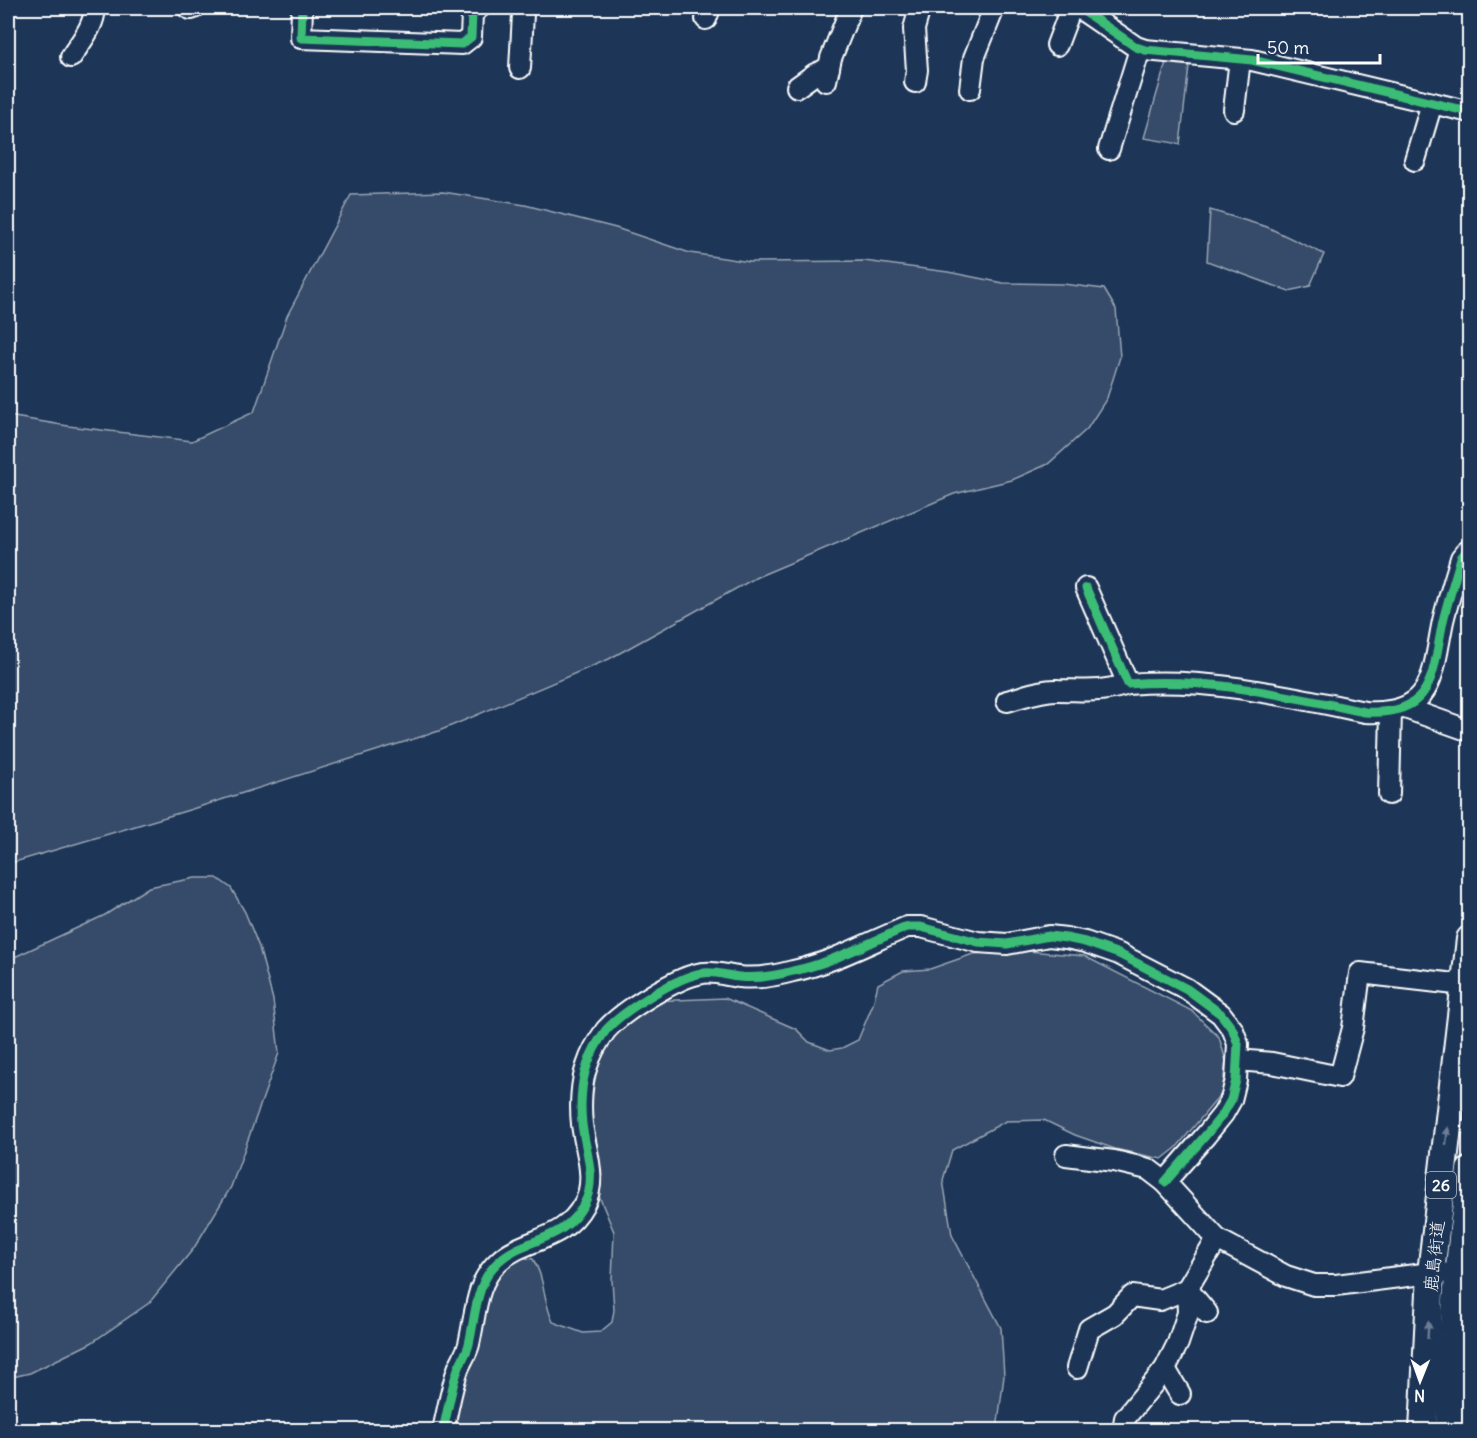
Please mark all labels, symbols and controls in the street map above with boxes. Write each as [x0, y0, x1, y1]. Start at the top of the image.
scale bar [1258, 27, 1380, 65]
text: 50 m [1267, 36, 1309, 59]
one-way arrow [1442, 1127, 1452, 1146]
road number: 26 [1426, 1172, 1456, 1198]
street label: 鹿島街道 [1419, 1219, 1449, 1293]
one-way arrow [1423, 1321, 1432, 1340]
north arrow [1390, 1351, 1450, 1411]
text: N [1414, 1386, 1425, 1406]

